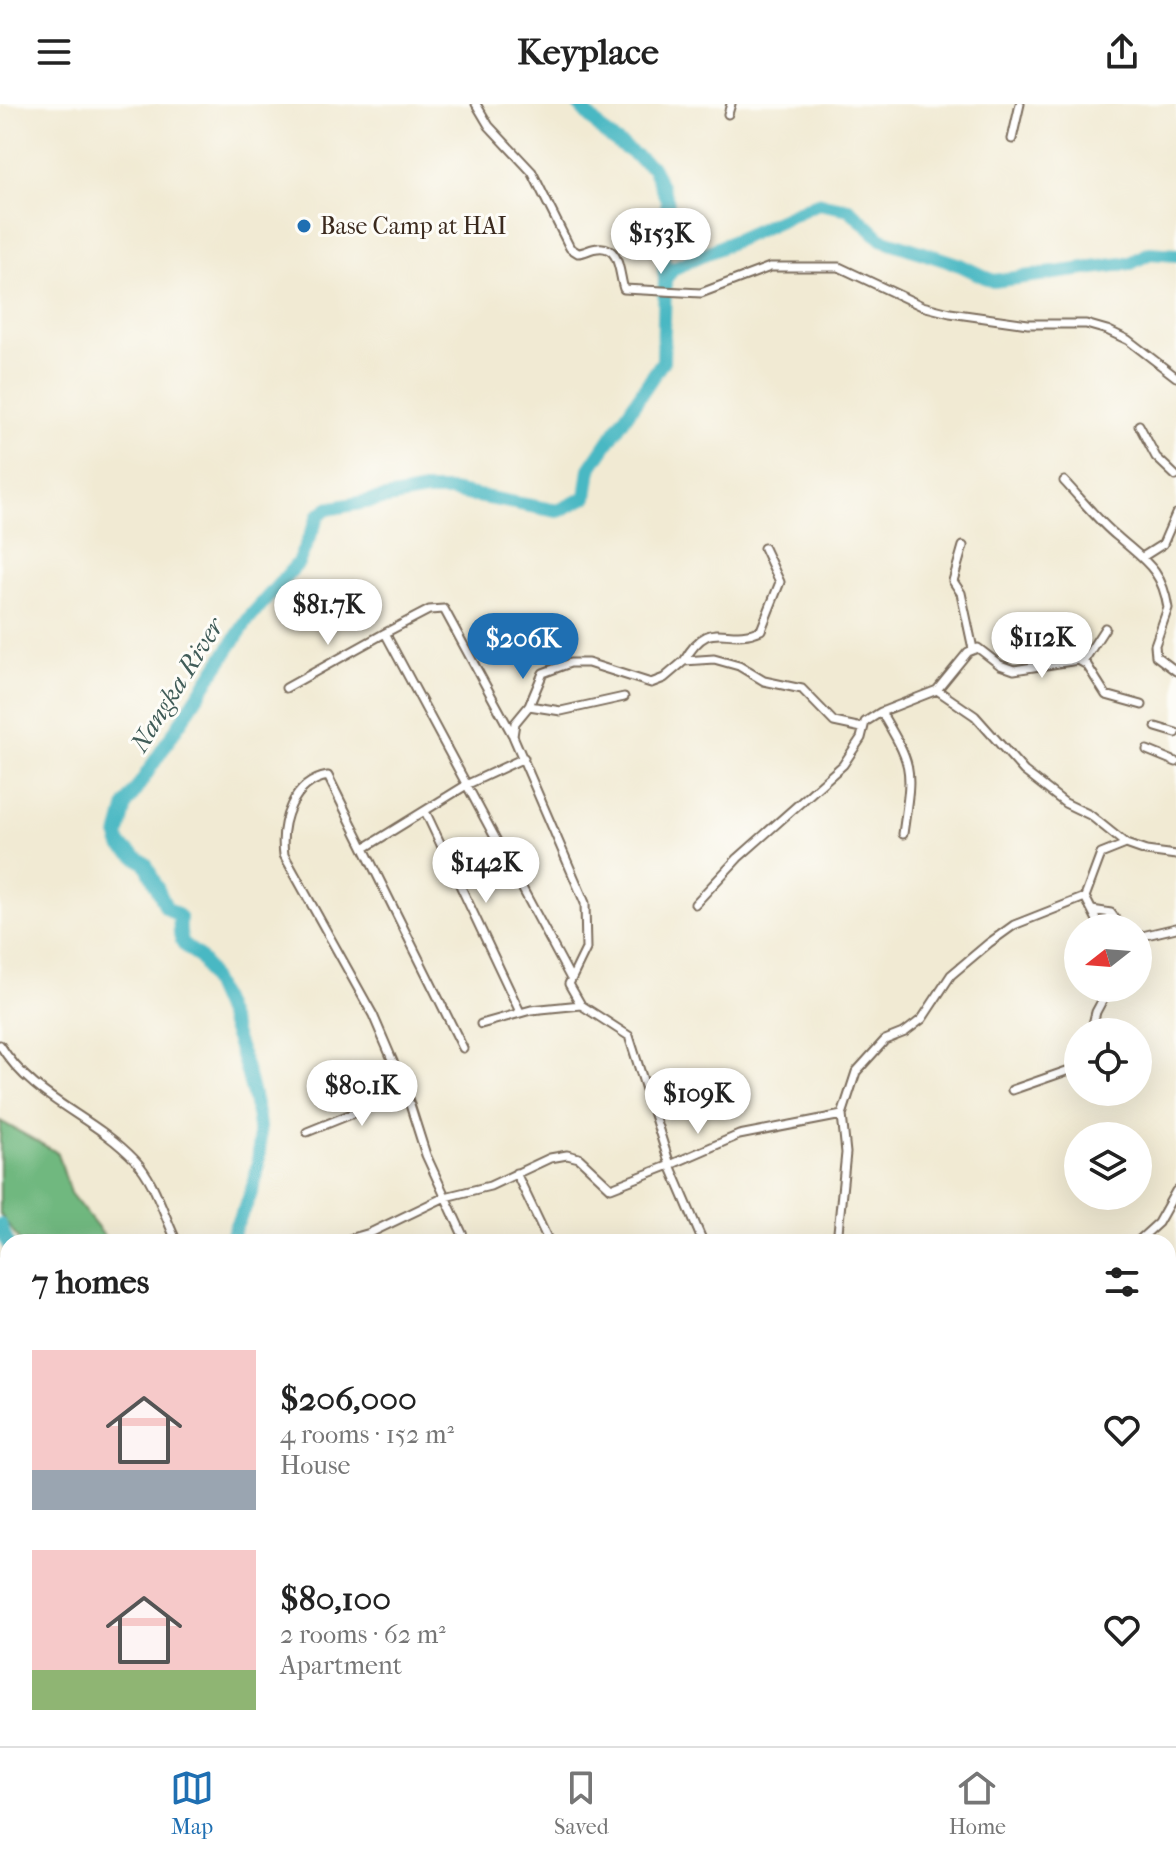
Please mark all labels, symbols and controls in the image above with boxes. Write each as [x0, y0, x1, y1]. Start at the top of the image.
icon: menu [32, 30, 76, 74]
icon: share [1100, 30, 1144, 74]
text: Keyplace [517, 31, 659, 73]
pin: $153K [605, 208, 717, 276]
place label: Base Camp at HAI [320, 212, 507, 240]
marker: Base Camp at HAI [295, 217, 313, 235]
text: $153K [629, 218, 693, 249]
pin: $81.7K [263, 579, 393, 647]
text: $81.7K [292, 589, 364, 620]
water label: Nangka River [123, 610, 232, 758]
pin: $112K [986, 612, 1098, 680]
pin: $206K [467, 613, 579, 681]
text: $112K [1009, 622, 1075, 653]
text: $206K [485, 623, 561, 654]
pin: $142K [430, 837, 542, 905]
text: $142K [450, 847, 522, 878]
north arrow [1064, 914, 1152, 1002]
map controls [1064, 914, 1152, 1210]
button: locate [1064, 1018, 1152, 1106]
pin: $80.1K [297, 1060, 427, 1128]
pin: $109K [642, 1068, 754, 1136]
text: $80.1K [325, 1070, 399, 1101]
text: $109K [663, 1078, 733, 1109]
button: layers [1064, 1122, 1152, 1210]
icon: filters [1100, 1260, 1144, 1304]
text: 7 homes [32, 1262, 149, 1302]
text: $206,000 [280, 1379, 417, 1419]
icon: home [96, 1382, 192, 1478]
icon: heart [1100, 1408, 1144, 1452]
text: 4 rooms · 152 m² [280, 1419, 454, 1450]
text: House [280, 1450, 350, 1481]
text: $80,100 [280, 1579, 391, 1619]
icon: home [96, 1582, 192, 1678]
icon: heart [1100, 1608, 1144, 1652]
text: 2 rooms · 62 m² [280, 1619, 446, 1650]
text: Apartment [280, 1650, 402, 1681]
tab: Map [170, 1766, 214, 1840]
tab: Saved [554, 1766, 609, 1840]
tab: Home [949, 1766, 1006, 1840]

